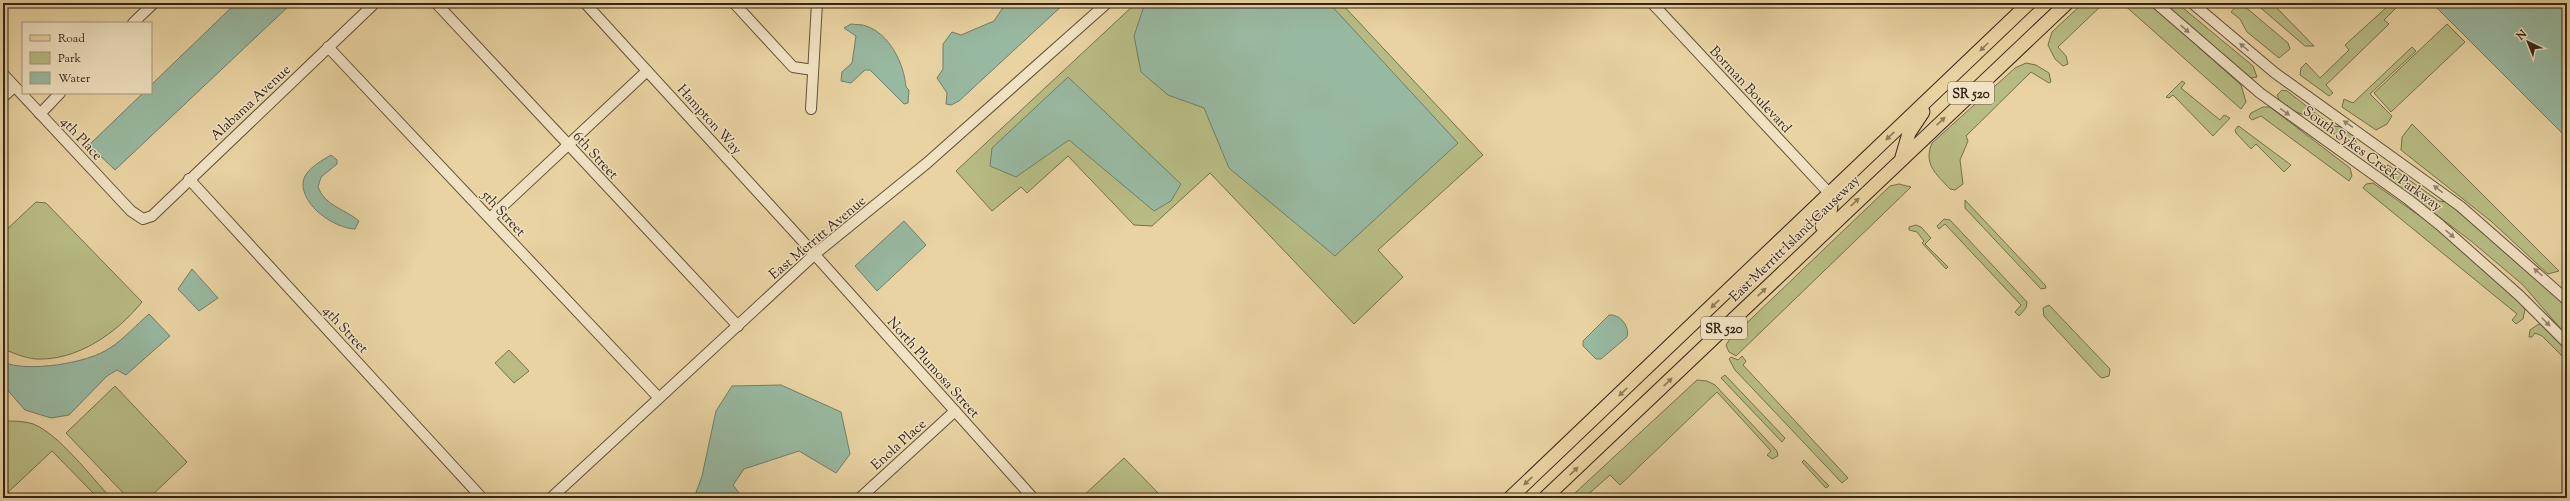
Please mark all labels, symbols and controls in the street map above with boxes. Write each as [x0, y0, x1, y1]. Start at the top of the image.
legend [22, 22, 152, 94]
north arrow [2508, 22, 2548, 62]
one-way arrow [2179, 25, 2190, 34]
text: N [2512, 26, 2531, 45]
text: Road [58, 30, 85, 48]
street label: Borman Boulevard [1704, 42, 1795, 138]
one-way arrow [1979, 42, 1989, 51]
one-way arrow [2238, 42, 2249, 51]
text: Park [58, 50, 81, 68]
street label: Alabama Avenue [207, 61, 296, 146]
text: Water [58, 70, 91, 88]
street label: Hampton Way [672, 81, 746, 160]
road number: SR 520 [1948, 82, 1994, 104]
street label: South Sykes Creek Parkway [2298, 102, 2446, 217]
one-way arrow [2280, 108, 2290, 116]
street label: 4th Place [55, 113, 106, 166]
one-way arrow [1936, 116, 1946, 126]
one-way arrow [2343, 120, 2354, 128]
street label: 6th Street [567, 128, 622, 185]
one-way arrow [1885, 131, 1894, 140]
street label: East Merritt Island Causeway [1726, 172, 1865, 307]
one-way arrow [2433, 184, 2444, 193]
street label: 5th Street [475, 186, 529, 242]
street label: East Merritt Avenue [765, 192, 871, 285]
one-way arrow [1850, 197, 1860, 206]
one-way arrow [2445, 229, 2455, 239]
one-way arrow [2533, 267, 2543, 277]
one-way arrow [1757, 287, 1767, 296]
one-way arrow [1710, 299, 1720, 309]
street label: 4th Street [317, 302, 372, 359]
street label: North Plumosa Street [882, 313, 984, 423]
road number: SR 520 [1701, 317, 1747, 339]
one-way arrow [2541, 317, 2551, 327]
one-way arrow [1663, 377, 1673, 386]
one-way arrow [1617, 387, 1628, 396]
street label: Enola Place [867, 415, 931, 476]
one-way arrow [1569, 466, 1579, 476]
one-way arrow [1523, 476, 1533, 486]

